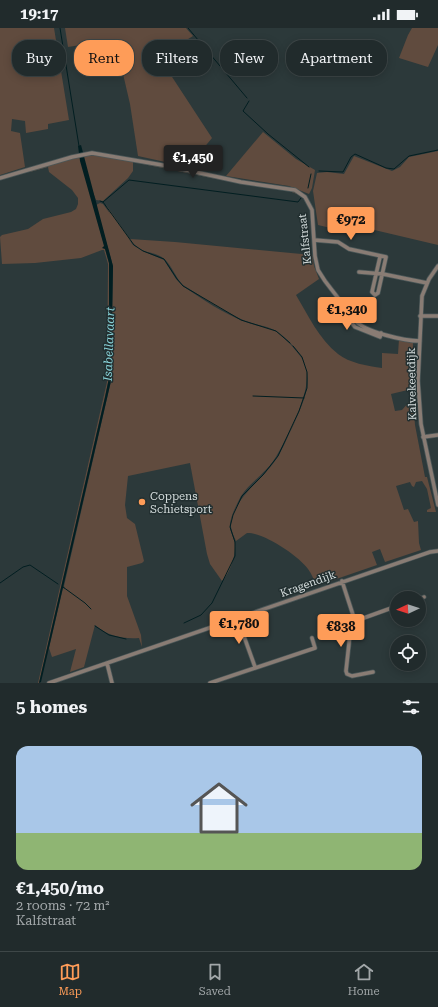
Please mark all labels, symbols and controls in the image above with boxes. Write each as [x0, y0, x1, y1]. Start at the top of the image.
text: 19:17 [20, 5, 58, 23]
chip: Buy [12, 40, 66, 76]
chip: Rent [74, 40, 134, 76]
chip: Filters [142, 40, 212, 76]
chip: New [220, 40, 278, 76]
chip: Apartment [286, 40, 387, 76]
pin: €1,450 [160, 145, 226, 179]
text: €1,450 [173, 150, 213, 165]
pin: €972 [327, 207, 375, 241]
text: €972 [336, 212, 366, 227]
street label: Kalfstraat [296, 213, 314, 265]
pin: €1,340 [314, 297, 380, 331]
text: €1,340 [327, 302, 367, 317]
water label: Isabellavaart [101, 306, 117, 382]
street label: Kalvekeetdijk [405, 347, 419, 421]
place label: Coppens Schietsport [150, 490, 212, 516]
marker: Coppens Schietsport [137, 497, 147, 507]
street label: Kragendijk [278, 568, 338, 600]
north arrow [390, 591, 426, 627]
map controls [390, 591, 426, 671]
pin: €1,780 [206, 611, 272, 645]
pin: €838 [317, 614, 365, 648]
text: €1,780 [219, 616, 259, 631]
text: €838 [326, 619, 356, 634]
button: locate [390, 635, 426, 671]
icon: filters [400, 696, 422, 718]
text: 5 homes [16, 697, 87, 717]
icon: home [183, 772, 255, 844]
text: €1,450/mo [16, 878, 104, 898]
text: 2 rooms · 72 m² [16, 898, 110, 913]
text: Kalfstraat [16, 913, 76, 928]
tab: Map [58, 961, 82, 998]
tab: Saved [199, 961, 231, 998]
tab: Home [348, 961, 380, 998]

